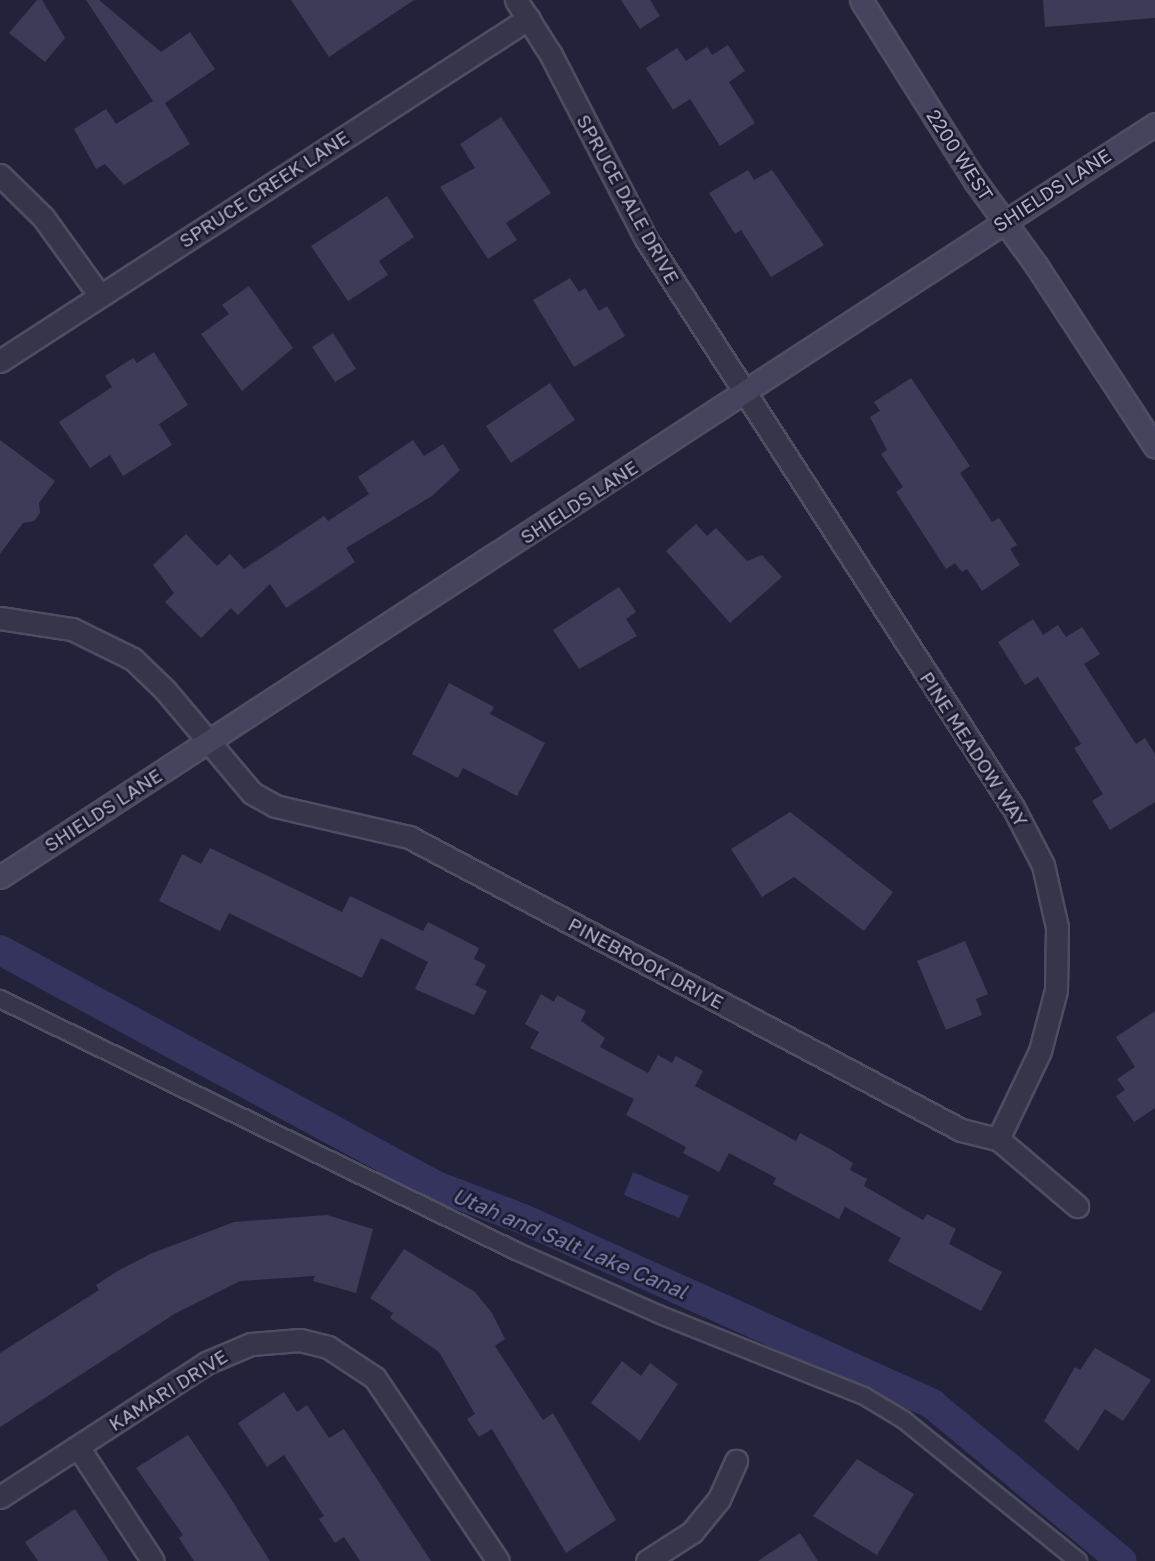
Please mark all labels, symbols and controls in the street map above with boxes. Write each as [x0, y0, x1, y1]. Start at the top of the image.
street label: 2200 WEST [922, 105, 998, 205]
street label: SPRUCE DALE DRIVE [572, 110, 684, 288]
street label: SPRUCE CREEK LANE [175, 126, 353, 252]
street label: SHIELDS LANE [989, 144, 1115, 236]
street label: SHIELDS LANE [516, 456, 642, 548]
street label: PINE MEADOW WAY [915, 667, 1033, 831]
street label: SHIELDS LANE [40, 764, 166, 856]
street label: PINEBROOK DRIVE [564, 912, 728, 1014]
water label: Utah and Salt Lake Canal [449, 1182, 691, 1304]
street label: KAMARI DRIVE [105, 1344, 231, 1436]

